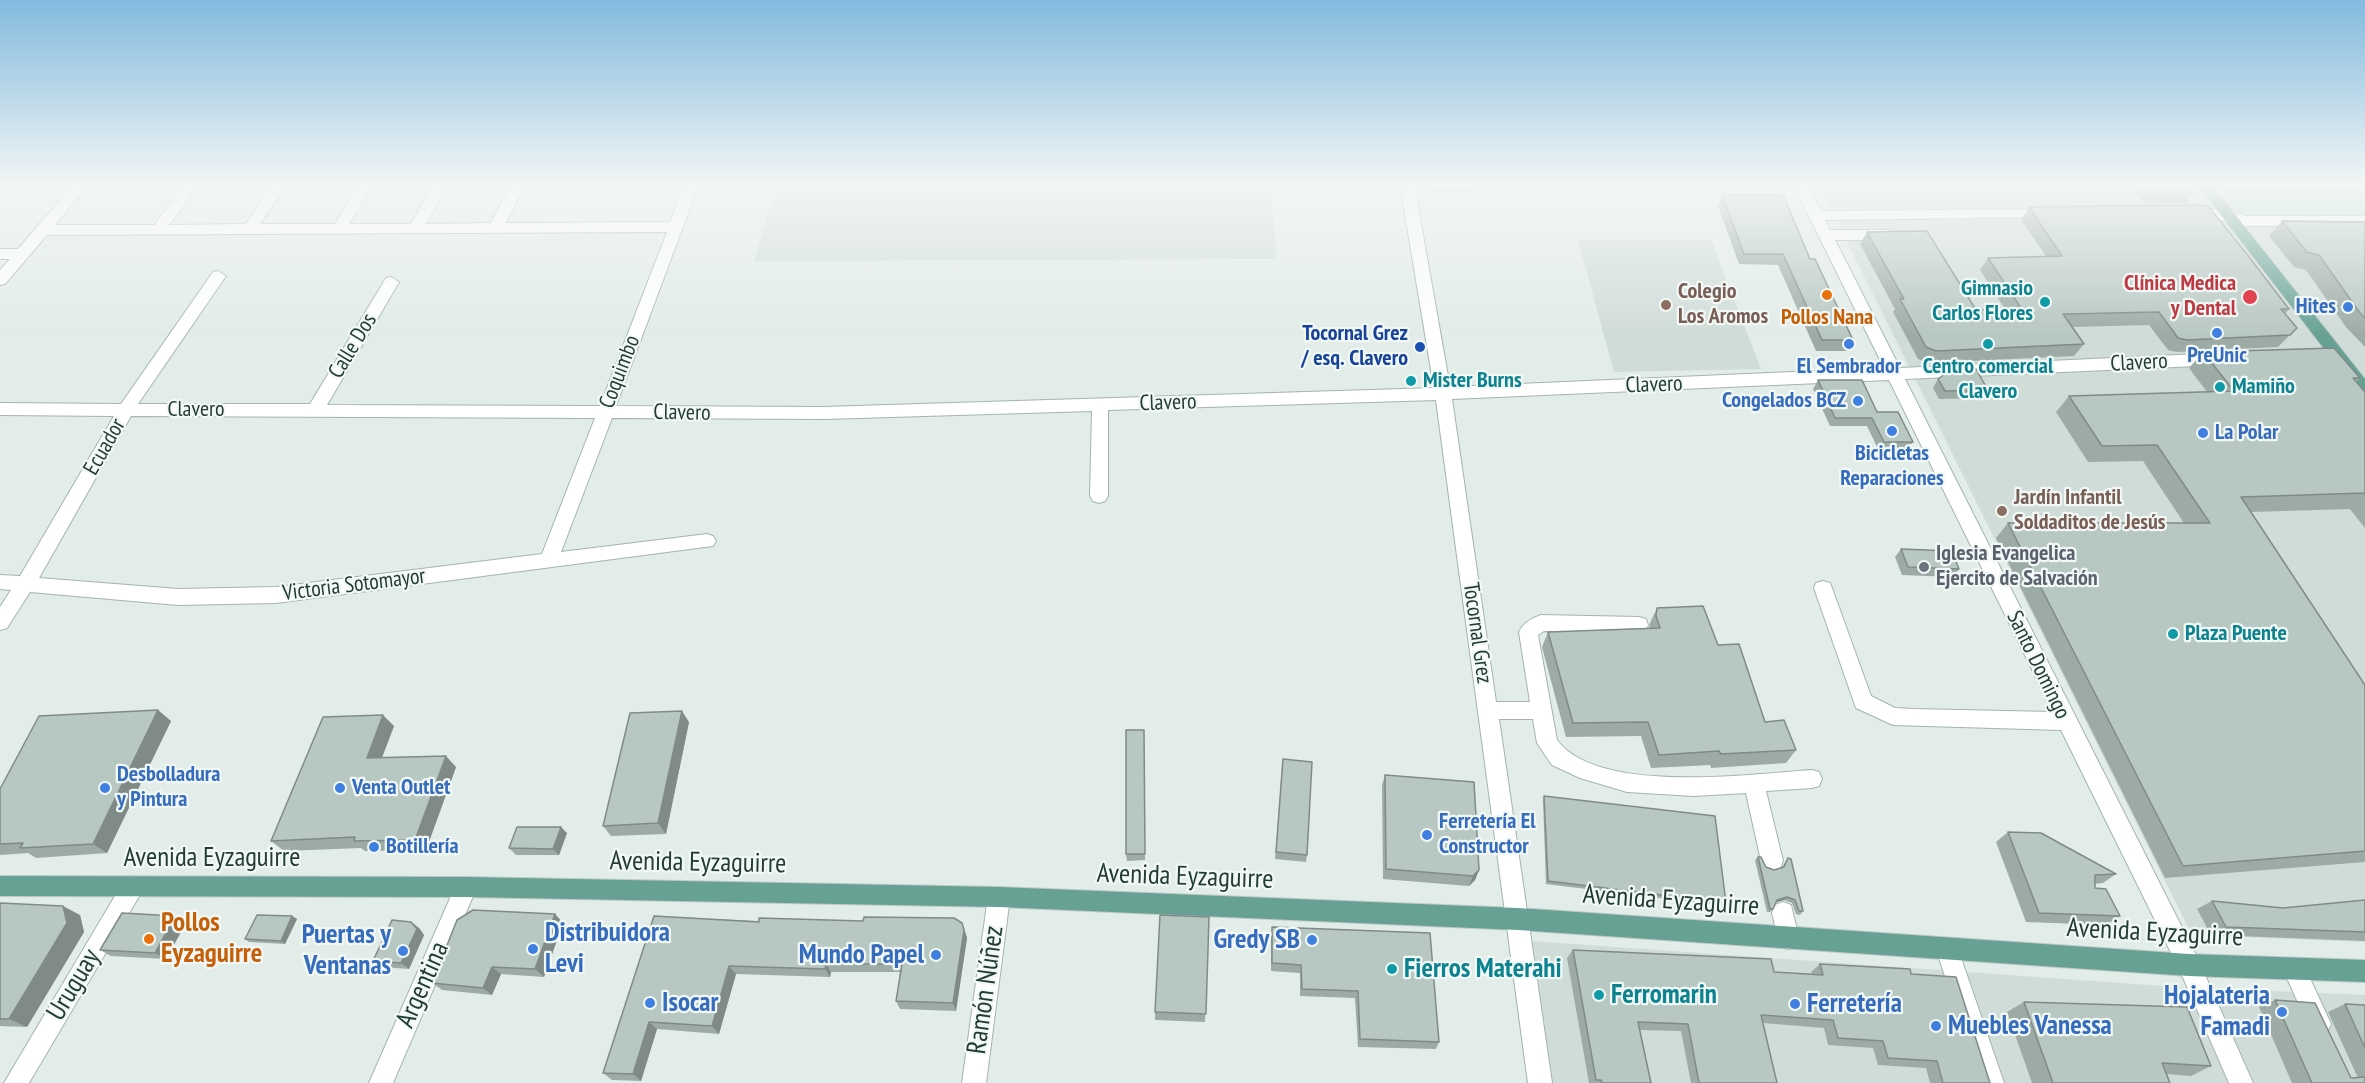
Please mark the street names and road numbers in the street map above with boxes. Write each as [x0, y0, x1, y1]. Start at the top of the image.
street label: Calle Dos [323, 309, 383, 383]
street label: Coquimbo [594, 332, 646, 412]
street label: Clavero [2110, 348, 2168, 378]
street label: Clavero [1625, 371, 1683, 399]
street label: Clavero [1139, 389, 1197, 417]
street label: Clavero [167, 397, 225, 423]
street label: Clavero [653, 399, 711, 427]
street label: Ecuador [78, 414, 132, 480]
street label: Victoria Sotomayor [281, 563, 427, 607]
street label: Tocornal Grez [1457, 581, 1497, 685]
street label: Santo Domingo [2001, 607, 2075, 723]
street label: Avenida Eyzaguirre [124, 842, 300, 874]
street label: Avenida Eyzaguirre [609, 845, 787, 881]
street label: Avenida Eyzaguirre [1096, 858, 1274, 896]
street label: Avenida Eyzaguirre [1582, 879, 1760, 923]
street label: Avenida Eyzaguirre [2066, 912, 2244, 954]
street label: Ramón Núñez [961, 924, 1011, 1056]
street label: Argentina [390, 937, 456, 1033]
street label: Uruguay [40, 943, 108, 1027]

